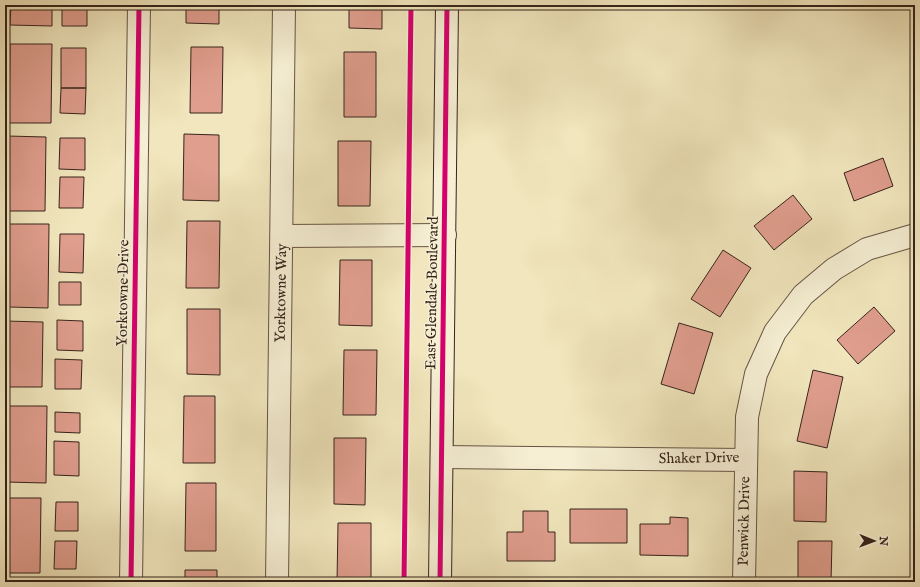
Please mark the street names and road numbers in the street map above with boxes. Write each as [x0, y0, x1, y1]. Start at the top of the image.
street label: East Glendale Boulevard [421, 215, 443, 370]
street label: Yorktowne Drive [113, 239, 133, 347]
street label: Yorktowne Way [271, 243, 291, 343]
street label: Shaker Drive [658, 448, 740, 468]
street label: Penwick Drive [734, 476, 754, 566]

